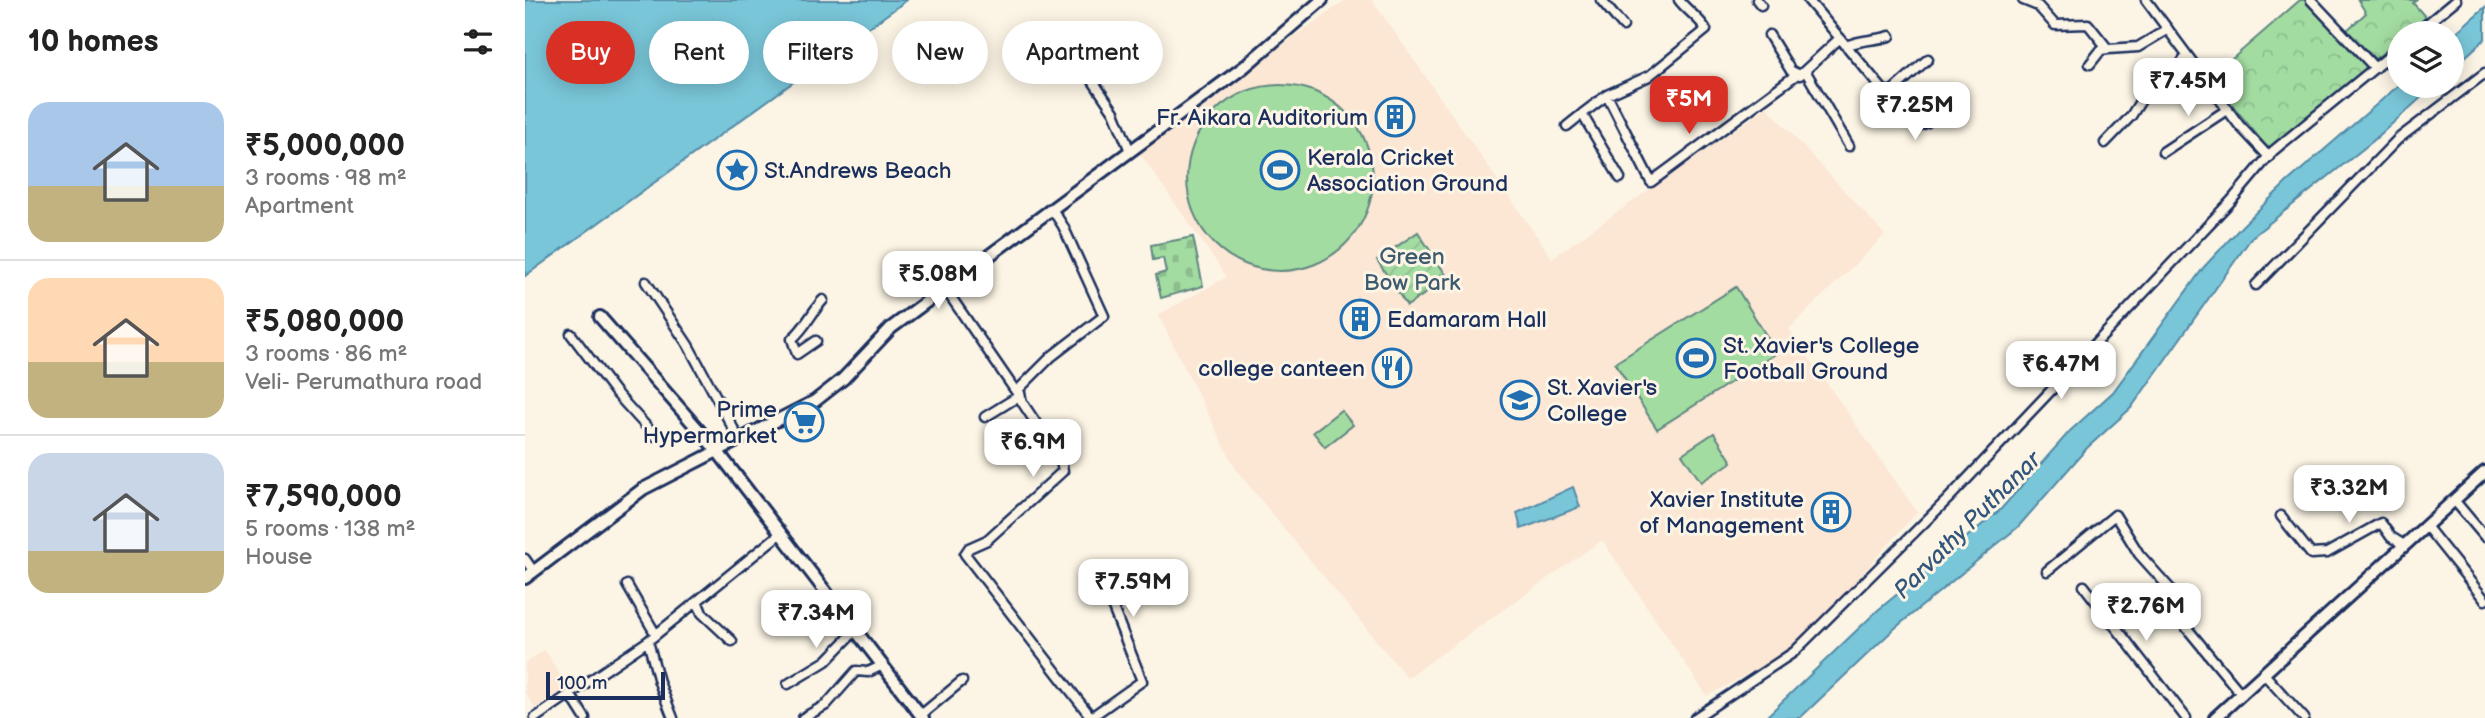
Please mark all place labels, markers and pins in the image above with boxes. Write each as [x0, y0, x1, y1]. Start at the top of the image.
pin: ₹7.45M [2131, 58, 2245, 118]
pin: ₹5M [1655, 76, 1723, 136]
pin: ₹7.25M [1858, 82, 1972, 142]
building icon: Fr. Aikara Auditorium [1374, 96, 1416, 138]
place label: Fr. Aikara Auditorium [1156, 104, 1368, 132]
place label: Kerala Cricket Association Ground [1307, 144, 1508, 198]
place icon: St.Andrews Beach [716, 149, 758, 191]
sports icon: Kerala Cricket Association Ground [1259, 149, 1301, 191]
place label: St.Andrews Beach [764, 157, 952, 185]
pin: ₹5.08M [881, 252, 995, 311]
building icon: Edamaram Hall [1339, 298, 1381, 340]
place label: Edamaram Hall [1387, 306, 1547, 334]
place label: St. Xavier's College Football Ground [1723, 332, 1919, 386]
sports icon: St. Xavier's College Football Ground [1675, 337, 1717, 379]
pin: ₹6.47M [2004, 342, 2118, 401]
restaurant icon: college canteen [1371, 347, 1413, 389]
place label: college canteen [1198, 355, 1365, 383]
place label: St. Xavier's College [1547, 374, 1657, 428]
school or university icon: St. Xavier's College [1499, 379, 1541, 421]
place label: Prime Hypermarket [643, 396, 777, 450]
supermarket icon: Prime Hypermarket [783, 401, 825, 443]
pin: ₹6.9M [984, 420, 1082, 479]
pin: ₹3.32M [2292, 466, 2406, 525]
place label: Xavier Institute of Management [1639, 486, 1804, 540]
building icon: Xavier Institute of Management [1810, 491, 1852, 533]
pin: ₹7.59M [1076, 560, 1190, 619]
pin: ₹2.76M [2089, 584, 2203, 643]
pin: ₹7.34M [759, 590, 873, 650]

